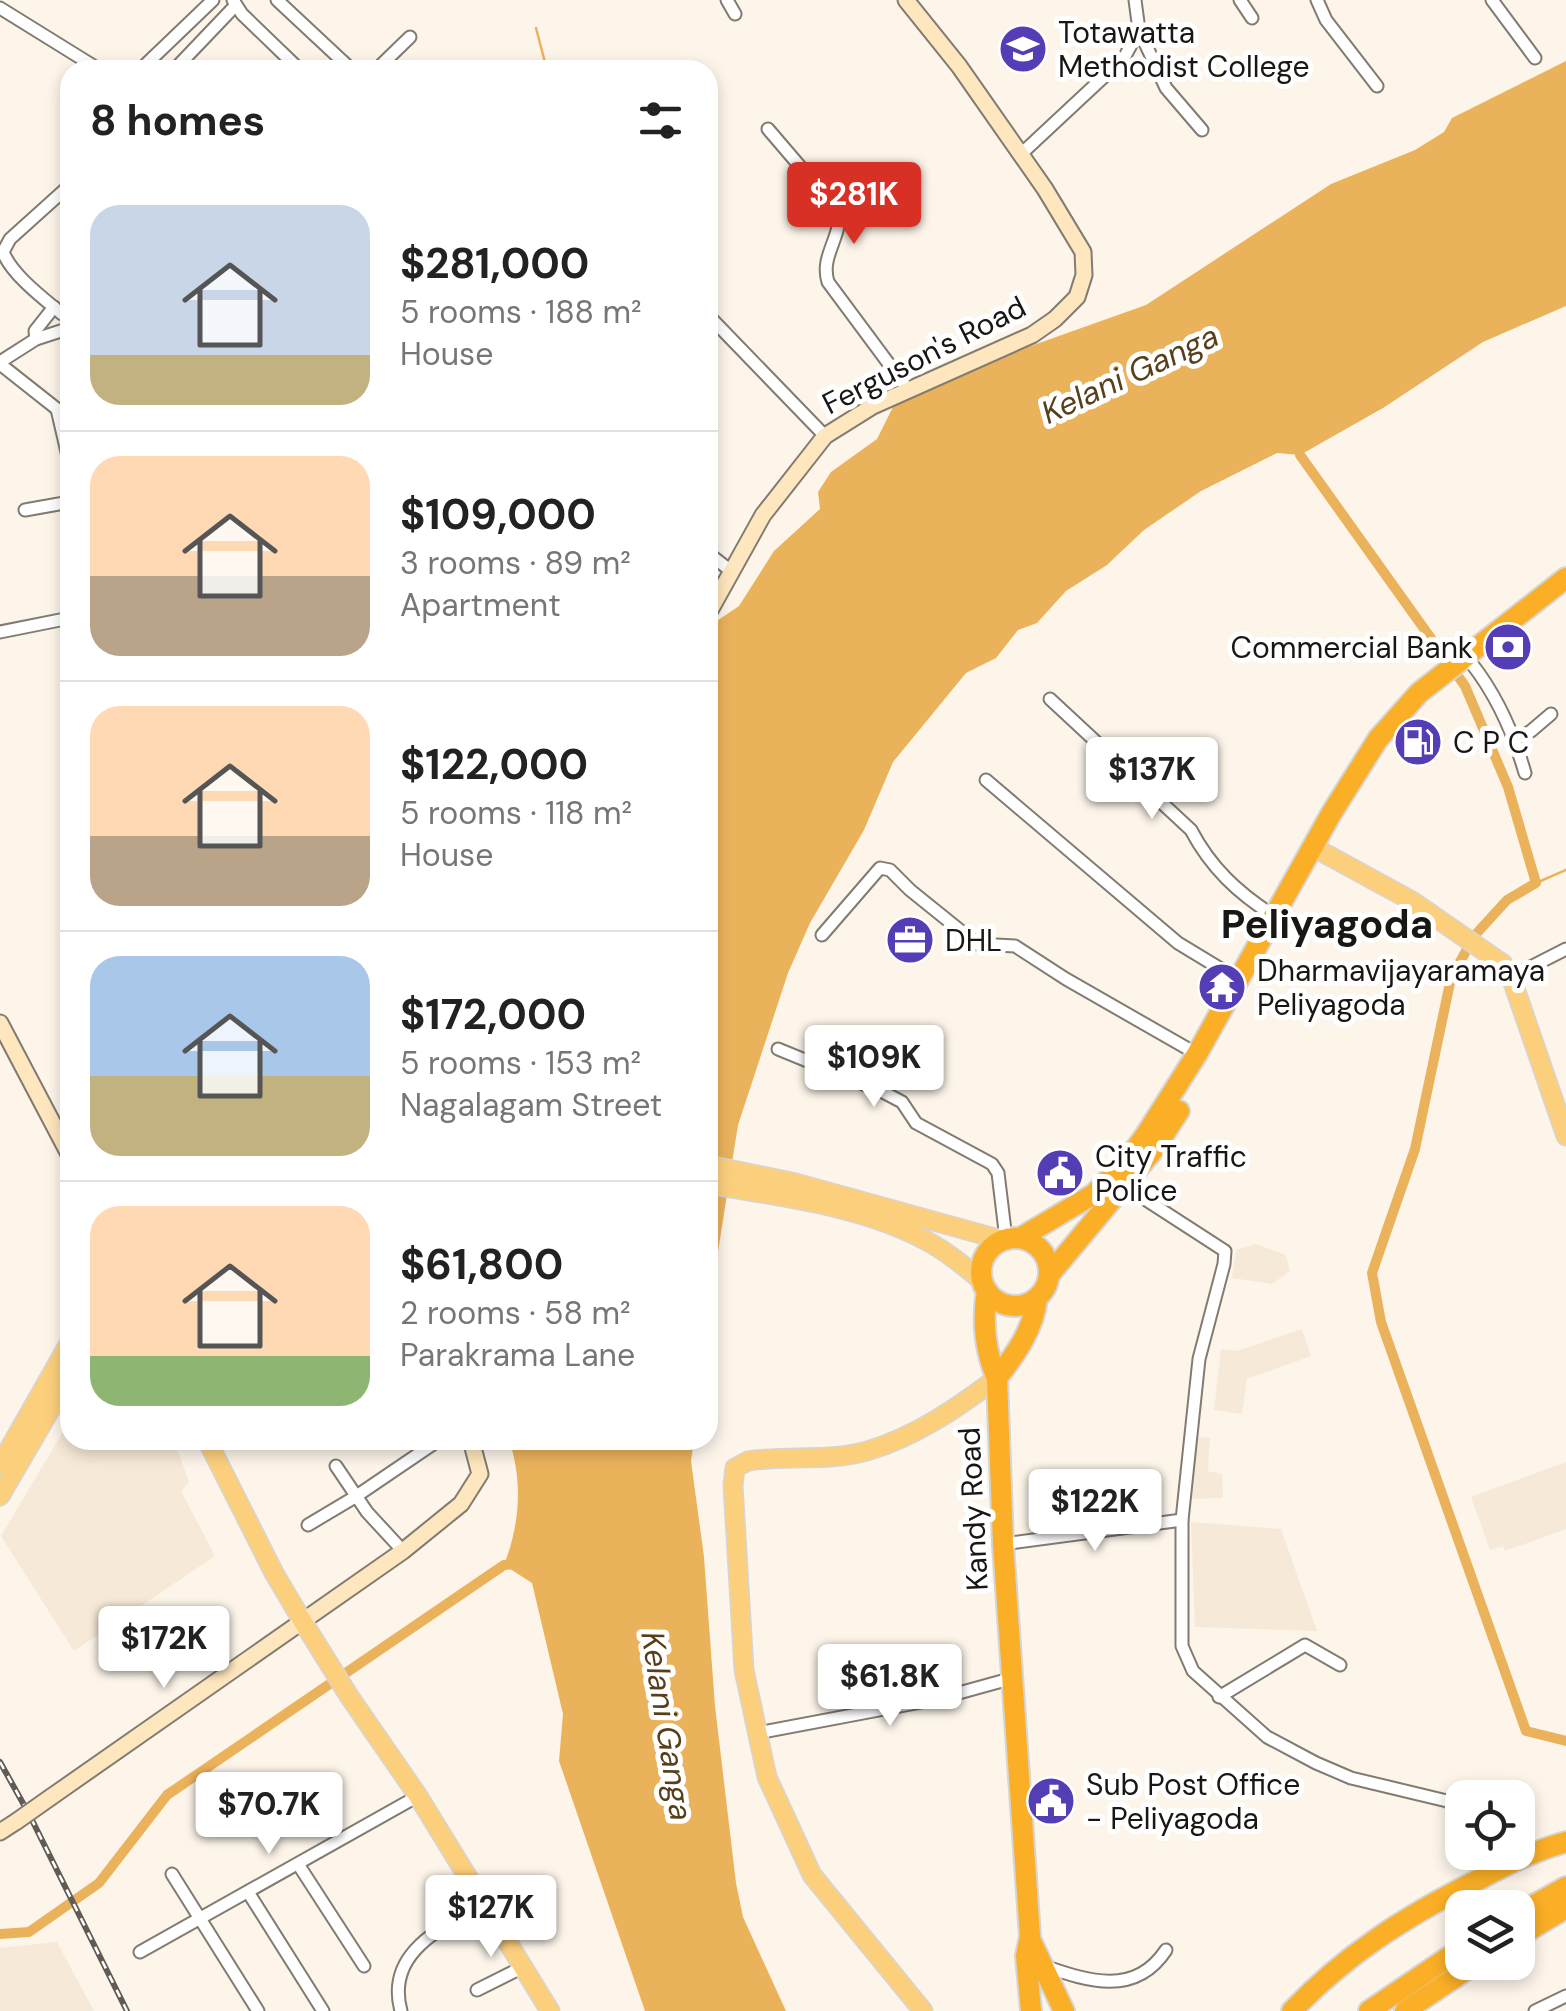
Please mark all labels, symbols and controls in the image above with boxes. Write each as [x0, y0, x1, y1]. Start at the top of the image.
place label: Totawatta Methodist College [1058, 13, 1310, 86]
school or university icon: Totawatta Methodist College [997, 23, 1049, 75]
text: 8 homes [90, 93, 265, 148]
icon: filters [633, 93, 688, 148]
pin: $281K [784, 162, 924, 247]
text: $281K [809, 173, 899, 215]
text: $281,000 [400, 236, 589, 291]
icon: home [170, 245, 290, 365]
street label: Ferguson's Road [816, 287, 1032, 423]
text: 5 rooms · 188 m² [400, 291, 642, 333]
water label: Kelani Ganga [1034, 315, 1226, 433]
text: House [400, 333, 493, 375]
text: $109,000 [400, 487, 596, 542]
icon: home [170, 496, 290, 616]
text: 3 rooms · 89 m² [400, 542, 631, 584]
text: Apartment [400, 584, 561, 626]
bank icon: Commercial Bank [1482, 621, 1534, 673]
place label: Commercial Bank [1231, 628, 1473, 667]
fuel station icon: C P C [1392, 716, 1444, 768]
place label: C P C [1453, 723, 1529, 762]
text: $122,000 [400, 737, 588, 792]
pin: $137K [1082, 737, 1222, 822]
icon: home [170, 746, 290, 866]
text: $137K [1108, 748, 1196, 790]
text: 5 rooms · 118 m² [400, 792, 632, 834]
text: House [400, 834, 493, 876]
district label: Peliyagoda [1221, 898, 1433, 950]
office icon: DHL [884, 914, 936, 966]
place label: DHL [945, 921, 1002, 960]
place label: Dharmavijayaramaya Peliyagoda [1257, 951, 1545, 1024]
temple icon: Dharmavijayaramaya Peliyagoda [1196, 961, 1248, 1013]
text: $172,000 [400, 987, 586, 1042]
icon: home [170, 996, 290, 1116]
pin: $109K [804, 1025, 944, 1110]
text: $109K [827, 1036, 921, 1078]
text: 5 rooms · 153 m² [400, 1042, 641, 1084]
text: Nagalagam Street [400, 1084, 662, 1126]
place label: City Traffic Police [1095, 1137, 1247, 1210]
public building icon: City Traffic Police [1034, 1147, 1086, 1199]
text: $61,800 [400, 1237, 563, 1292]
icon: home [170, 1246, 290, 1366]
text: 2 rooms · 58 m² [400, 1292, 631, 1334]
text: Parakrama Lane [400, 1334, 635, 1376]
street label: Kandy Road [949, 1426, 997, 1592]
pin: $122K [1025, 1469, 1165, 1554]
text: $122K [1051, 1480, 1139, 1522]
pin: $172K [94, 1606, 234, 1691]
text: $172K [120, 1617, 208, 1659]
water label: Kelani Ganga [631, 1628, 703, 1824]
pin: $61.8K [809, 1644, 971, 1729]
text: $61.8K [840, 1655, 940, 1697]
place label: Sub Post Office - Peliyagoda [1086, 1765, 1300, 1838]
pin: $70.7K [188, 1772, 350, 1857]
public building icon: Sub Post Office - Peliyagoda [1025, 1775, 1077, 1827]
map controls [1445, 1780, 1535, 1980]
button: locate [1445, 1780, 1535, 1870]
text: $70.7K [218, 1783, 320, 1825]
pin: $127K [421, 1875, 561, 1960]
text: $127K [447, 1886, 535, 1928]
button: layers [1445, 1890, 1535, 1980]

